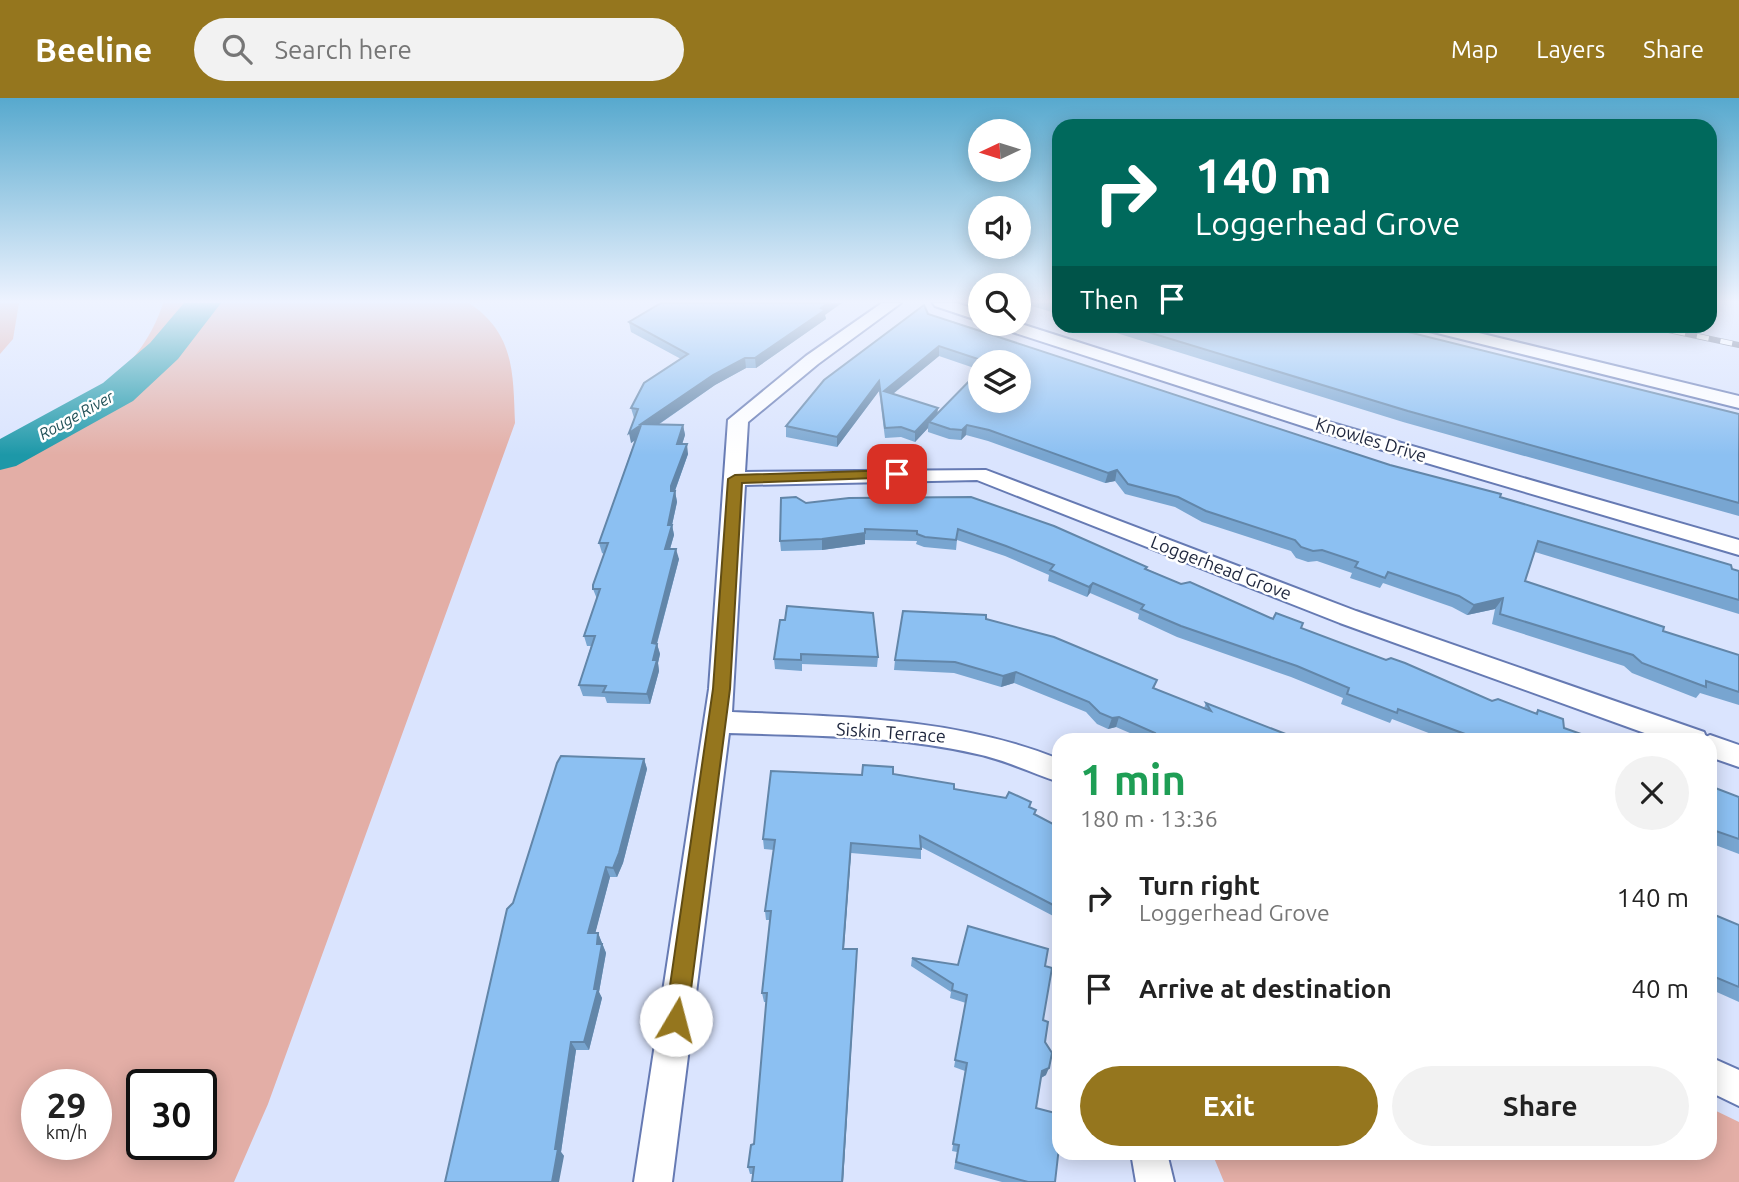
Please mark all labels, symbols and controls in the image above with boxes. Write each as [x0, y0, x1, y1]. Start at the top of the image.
search box [194, 18, 684, 81]
icon: search [218, 30, 256, 68]
text: Beeline [35, 31, 152, 68]
text: Search here [274, 35, 412, 64]
text: Map [1451, 36, 1498, 63]
text: Layers [1536, 36, 1605, 63]
text: Share [1643, 36, 1704, 63]
north arrow [968, 119, 1031, 182]
map controls [968, 119, 1031, 413]
icon: right [1080, 147, 1171, 238]
text: 140 m [1195, 147, 1332, 202]
button: sound [968, 196, 1031, 259]
text: Loggerhead Grove [1195, 205, 1460, 241]
button: search [968, 273, 1031, 336]
icon: arrive [1153, 280, 1191, 318]
text: Then [1080, 285, 1139, 314]
button: layers [968, 350, 1031, 413]
water label: Rouge River [35, 387, 117, 443]
street label: Knowles Drive [1313, 413, 1429, 465]
pin [867, 444, 927, 504]
icon: arrive [878, 455, 916, 493]
street label: Loggerhead Grove [1148, 531, 1295, 603]
street label: Siskin Terrace [836, 718, 946, 746]
text: 1 min [1080, 756, 1186, 803]
button: close [1615, 756, 1689, 830]
text: 180 m · 13:36 [1080, 806, 1218, 831]
text: Turn right [1139, 871, 1260, 900]
icon: right [1080, 879, 1118, 917]
text: 140 m [1617, 883, 1689, 912]
text: Loggerhead Grove [1139, 900, 1330, 925]
icon: arrive [1080, 970, 1118, 1008]
text: Arrive at destination [1139, 974, 1392, 1003]
text: 40 m [1631, 974, 1689, 1003]
position arrow [639, 983, 713, 1057]
button: Exit [1080, 1066, 1378, 1146]
button: Share [1392, 1066, 1689, 1146]
speed limit sign: 30 [126, 1069, 217, 1160]
text: 29 [47, 1085, 86, 1125]
text: km/h [46, 1122, 87, 1142]

